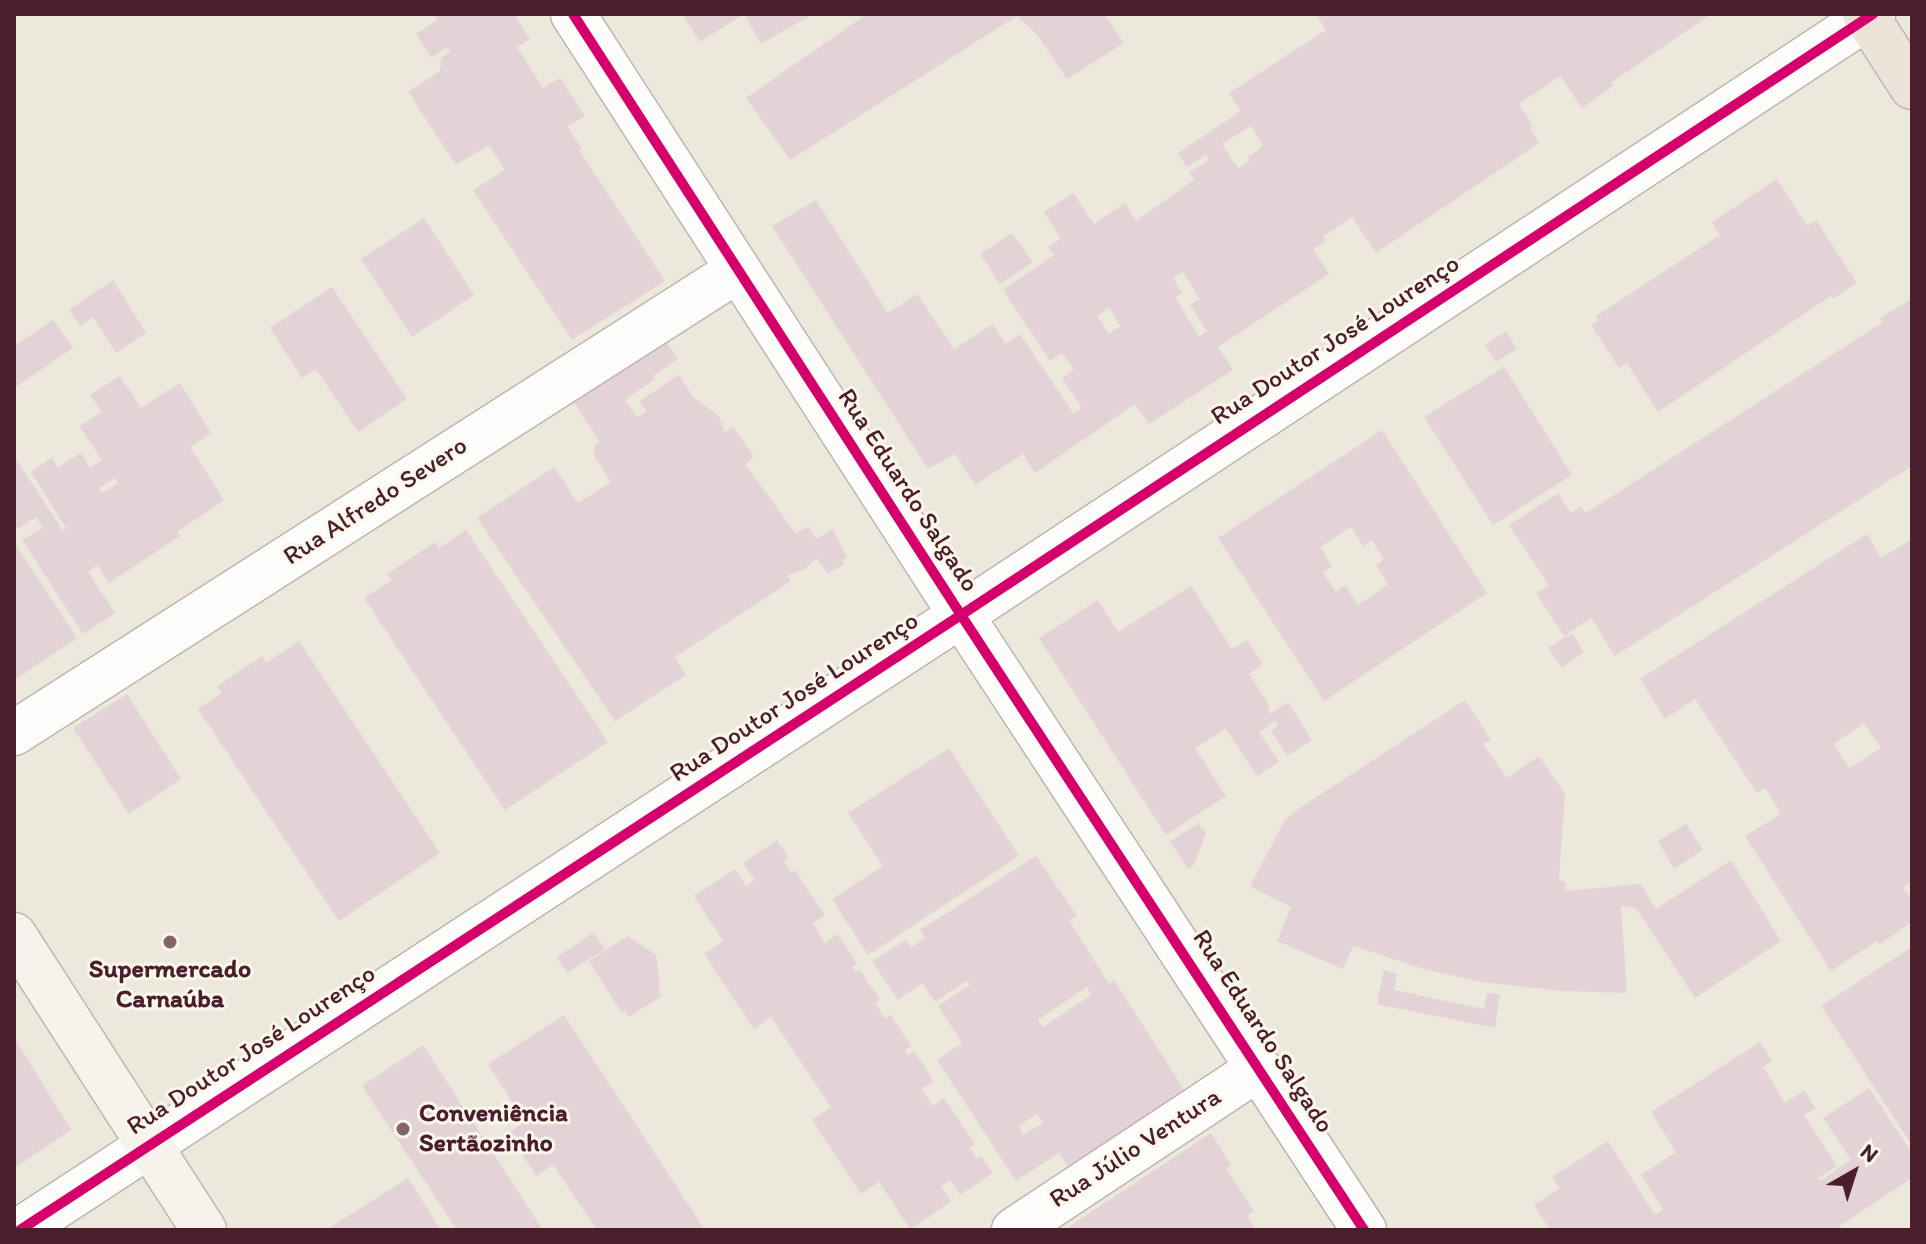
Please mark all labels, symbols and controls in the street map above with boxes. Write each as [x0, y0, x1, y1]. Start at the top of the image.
street label: Rua Doutor José Lourenço [1206, 249, 1466, 433]
street label: Rua Eduardo Salgado [830, 383, 984, 599]
street label: Rua Alfredo Severo [278, 431, 474, 573]
street label: Rua Doutor José Lourenço [665, 606, 925, 790]
street label: Rua Eduardo Salgado [1185, 924, 1339, 1140]
marker: Supermercado Carnaúba [161, 933, 179, 951]
place label: Supermercado Carnaúba [89, 954, 251, 1016]
street label: Rua Doutor José Lourenço [122, 959, 382, 1143]
street label: Rua Júlio Ventura [1045, 1082, 1227, 1216]
place label: Conveniência Sertãozinho [419, 1098, 568, 1160]
marker: Conveniência Sertãozinho [394, 1120, 412, 1138]
north arrow [1814, 1132, 1894, 1212]
text: N [1855, 1138, 1884, 1168]

